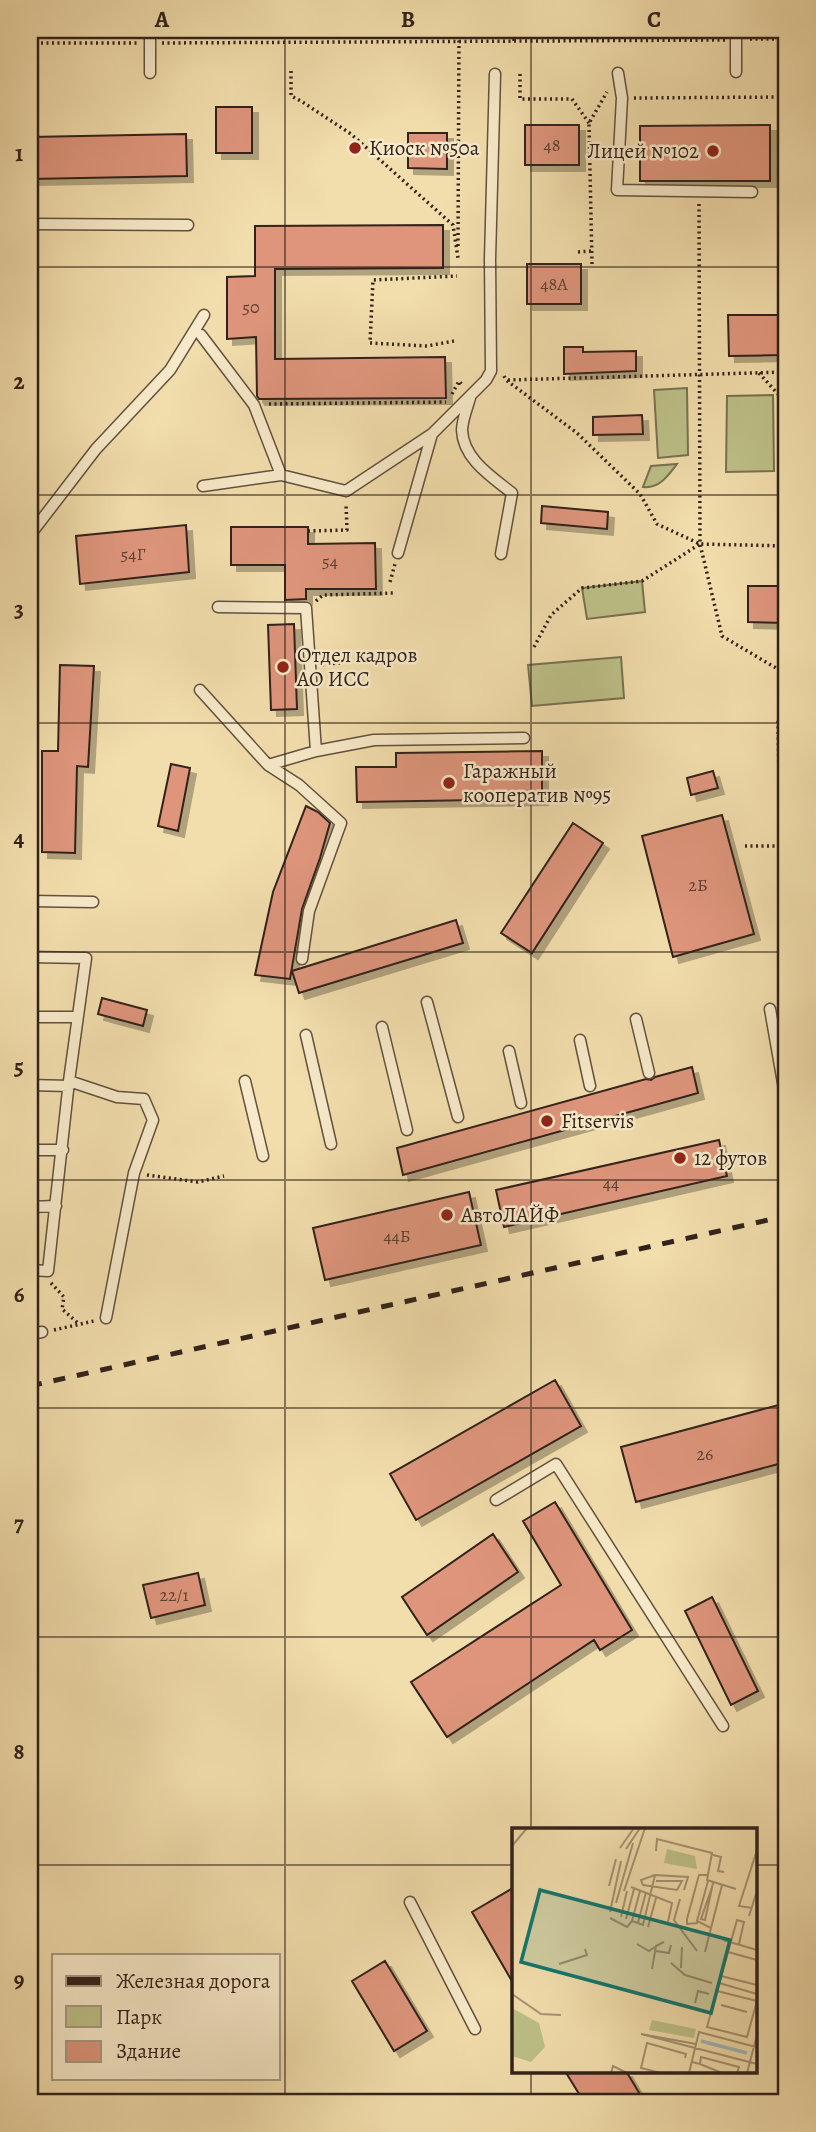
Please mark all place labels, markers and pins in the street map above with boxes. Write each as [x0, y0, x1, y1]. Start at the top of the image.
place label: Киоск №50а [369, 134, 480, 162]
place label: Лицей №102 [587, 137, 699, 165]
marker: Киоск №50а [347, 140, 363, 156]
marker: Лицей №102 [705, 143, 721, 159]
place label: Отдел кадров АО ИСС [296, 641, 417, 693]
marker: Отдел кадров АО ИСС [275, 659, 291, 675]
place label: Гаражный кооператив №95 [463, 757, 611, 809]
marker: Гаражный кооператив №95 [441, 775, 457, 791]
place label: Fitservis [561, 1107, 634, 1135]
marker: Fitservis [539, 1113, 555, 1129]
place label: 12 футов [694, 1144, 767, 1172]
marker: 12 футов [672, 1150, 688, 1166]
place label: АвтоЛАЙФ [460, 1201, 559, 1229]
marker: АвтоЛАЙФ [439, 1207, 455, 1223]

